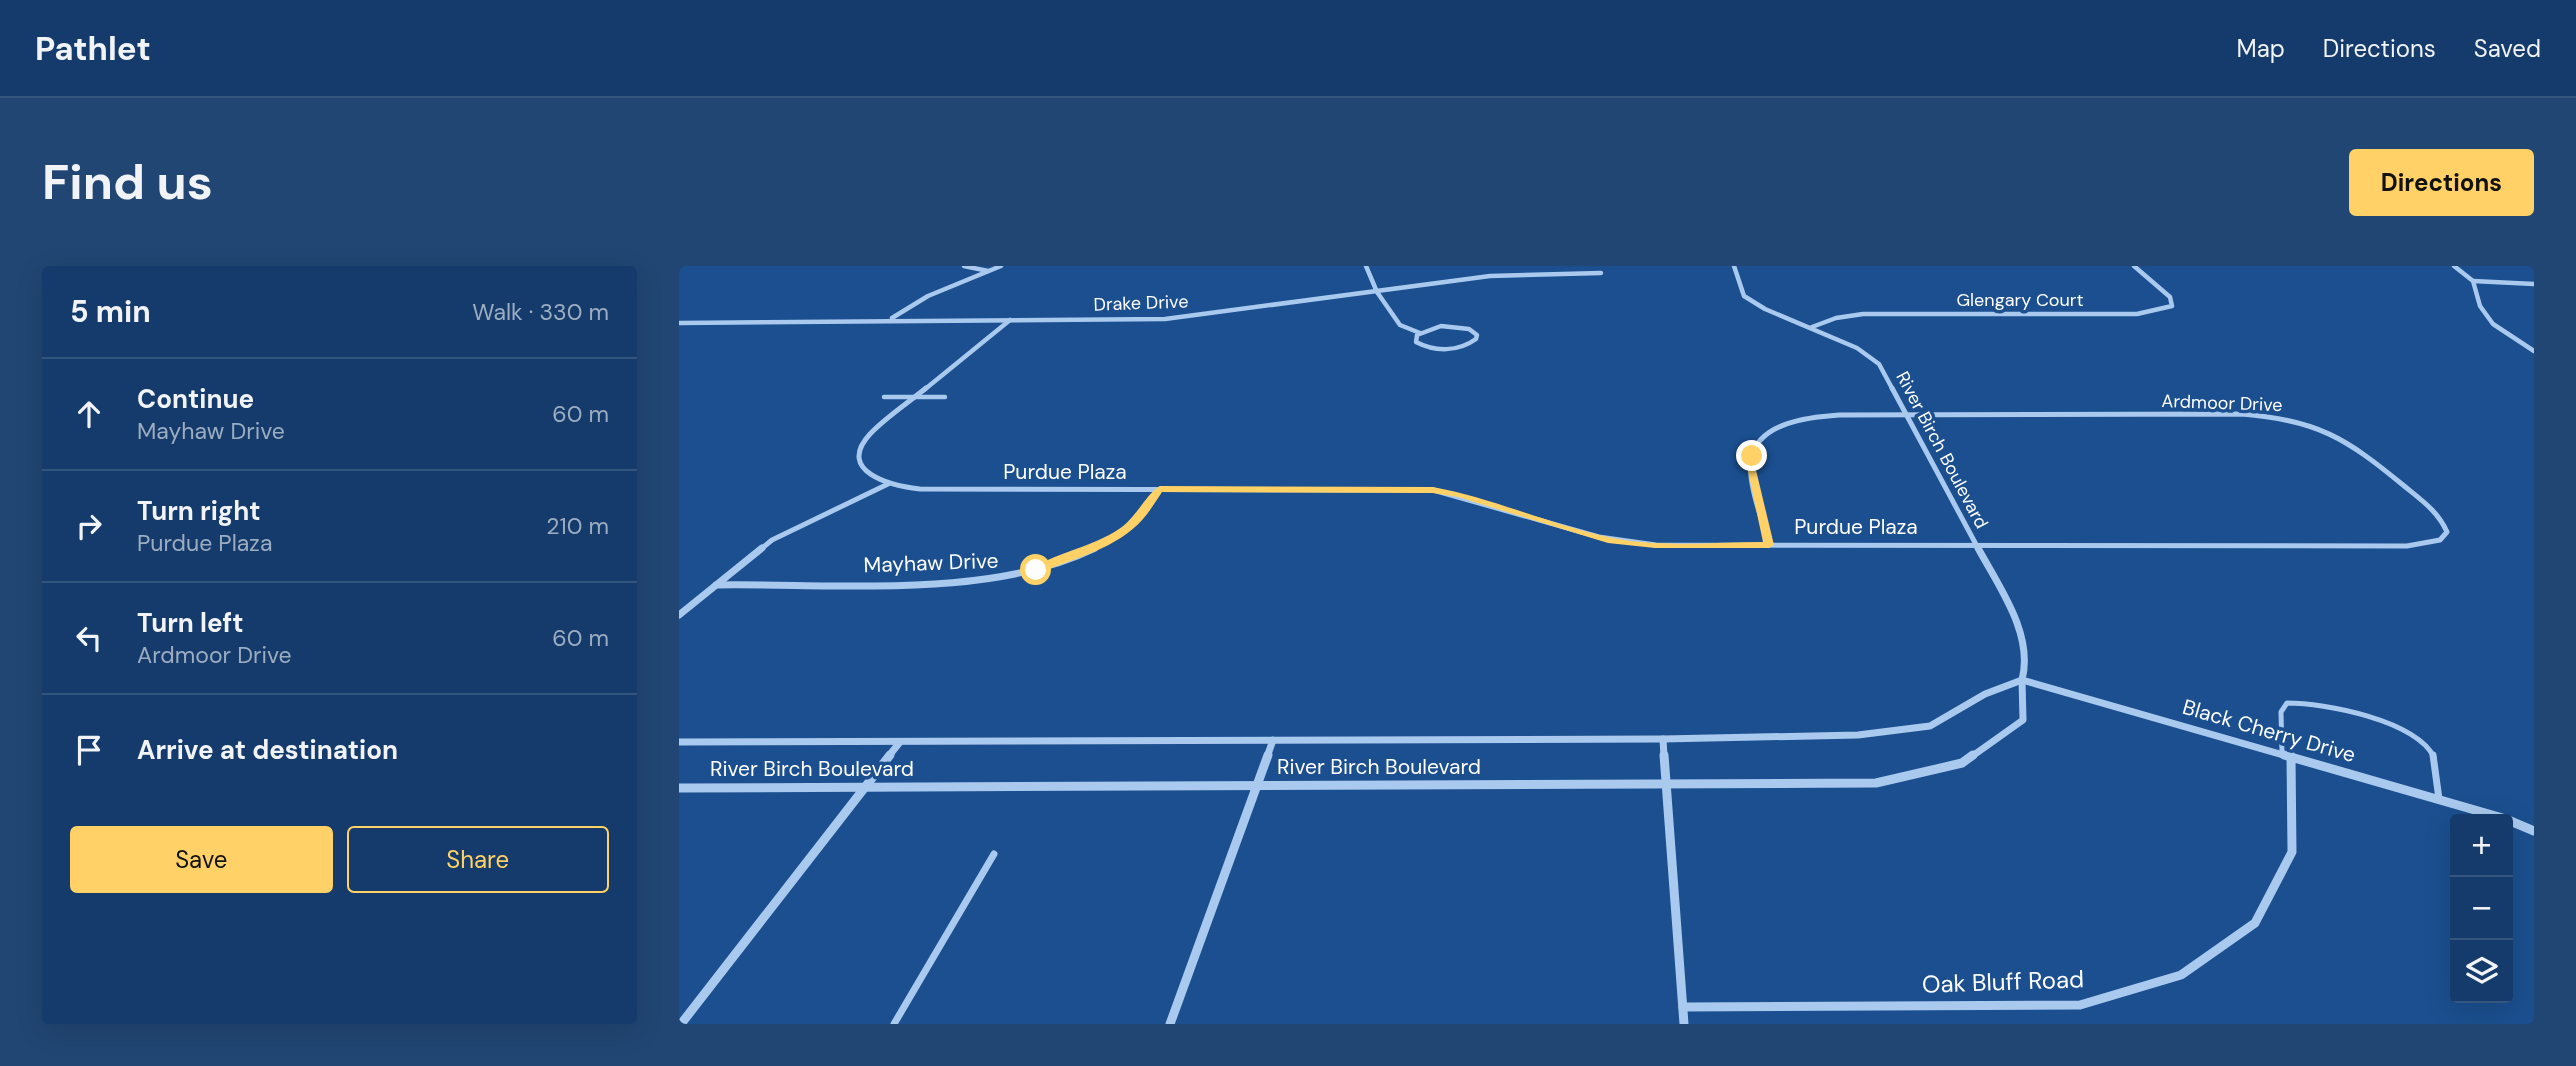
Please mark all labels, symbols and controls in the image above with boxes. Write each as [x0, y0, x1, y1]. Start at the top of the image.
text: Pathlet [35, 27, 151, 70]
text: Map [2237, 33, 2285, 64]
text: Directions [2323, 33, 2436, 64]
text: Saved [2474, 33, 2541, 64]
button: Directions [2349, 149, 2534, 216]
text: Find us [42, 150, 213, 214]
street label: Glengary Court [1956, 288, 2084, 312]
street label: Drake Drive [1093, 289, 1189, 317]
text: 5 min [70, 292, 151, 331]
text: Walk · 330 m [472, 297, 609, 327]
street label: River Birch Boulevard [1890, 367, 1994, 533]
text: Continue [137, 382, 254, 416]
street label: Ardmoor Drive [2161, 389, 2283, 417]
icon: ahead [70, 395, 108, 433]
text: 60 m [552, 399, 609, 429]
text: Mayhaw Drive [137, 416, 285, 446]
route end [1736, 440, 1767, 471]
street label: Purdue Plaza [1003, 458, 1127, 486]
text: Turn right [137, 494, 261, 528]
icon: right [70, 507, 108, 545]
text: 210 m [546, 511, 609, 541]
street label: Purdue Plaza [1794, 513, 1918, 541]
text: Purdue Plaza [137, 528, 272, 558]
street label: Mayhaw Drive [863, 547, 999, 579]
route start [1020, 554, 1051, 585]
text: Turn left [137, 606, 244, 640]
icon: left [70, 619, 108, 657]
text: 60 m [552, 623, 609, 653]
text: Ardmoor Drive [137, 640, 292, 670]
street label: Black Cherry Drive [2179, 693, 2359, 769]
icon: arrive [70, 731, 108, 769]
text: Arrive at destination [137, 733, 398, 767]
street label: River Birch Boulevard [1277, 753, 1481, 781]
street label: River Birch Boulevard [710, 755, 914, 783]
map controls [2450, 814, 2513, 1003]
button: + [2450, 814, 2513, 877]
button: Save [70, 826, 333, 893]
button: Share [347, 826, 609, 893]
button: − [2450, 877, 2513, 940]
button: layers [2450, 940, 2513, 1003]
street label: Oak Bluff Road [1921, 963, 2085, 1000]

